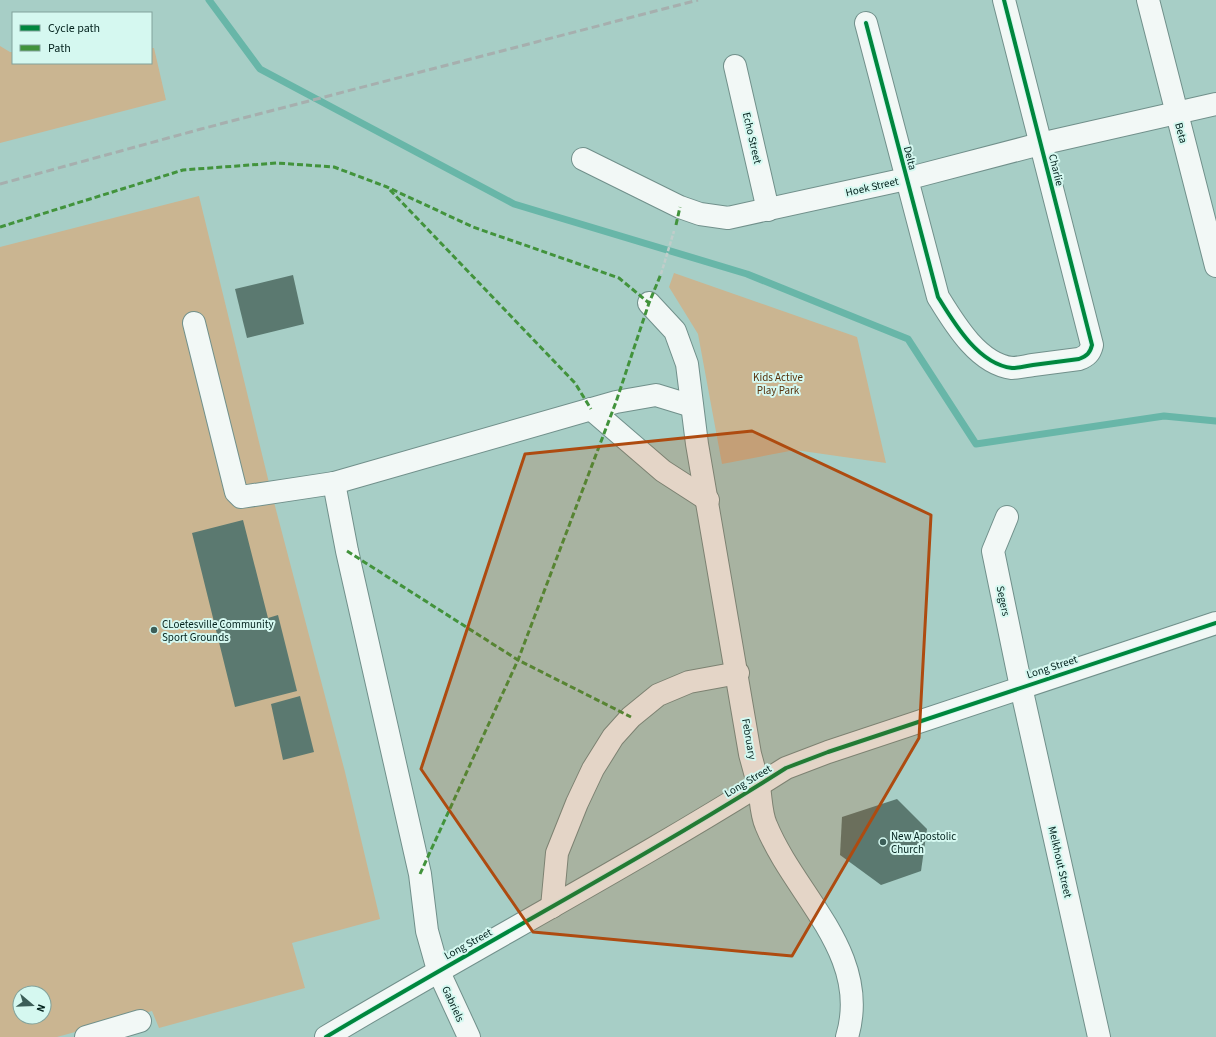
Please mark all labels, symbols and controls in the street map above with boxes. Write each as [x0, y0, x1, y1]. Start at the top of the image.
legend [12, 12, 152, 64]
text: Cycle path [48, 20, 100, 37]
text: Path [48, 40, 71, 57]
street label: Echo Street [739, 111, 765, 165]
street label: Beta [1171, 121, 1191, 145]
street label: Delta [900, 145, 920, 171]
street label: Charlie [1045, 152, 1067, 188]
street label: Hoek Street [844, 174, 900, 200]
park label: Kids Active Play Park [753, 370, 803, 398]
street label: Segers [992, 585, 1014, 618]
place label: CLoetesville Community Sport Grounds [162, 617, 274, 645]
marker: CLoetesville Community Sport Grounds [149, 625, 159, 635]
street label: Long Street [1025, 652, 1080, 682]
street label: February [738, 717, 760, 761]
street label: Long Street [722, 761, 775, 801]
street label: Melkhout Street [1044, 825, 1076, 900]
place label: New Apostolic Church [891, 829, 956, 857]
marker: New Apostolic Church [878, 837, 888, 847]
street label: Long Street [441, 925, 495, 963]
street label: Gabriels [438, 984, 468, 1025]
north arrow [12, 985, 52, 1025]
text: N [33, 1002, 49, 1014]

